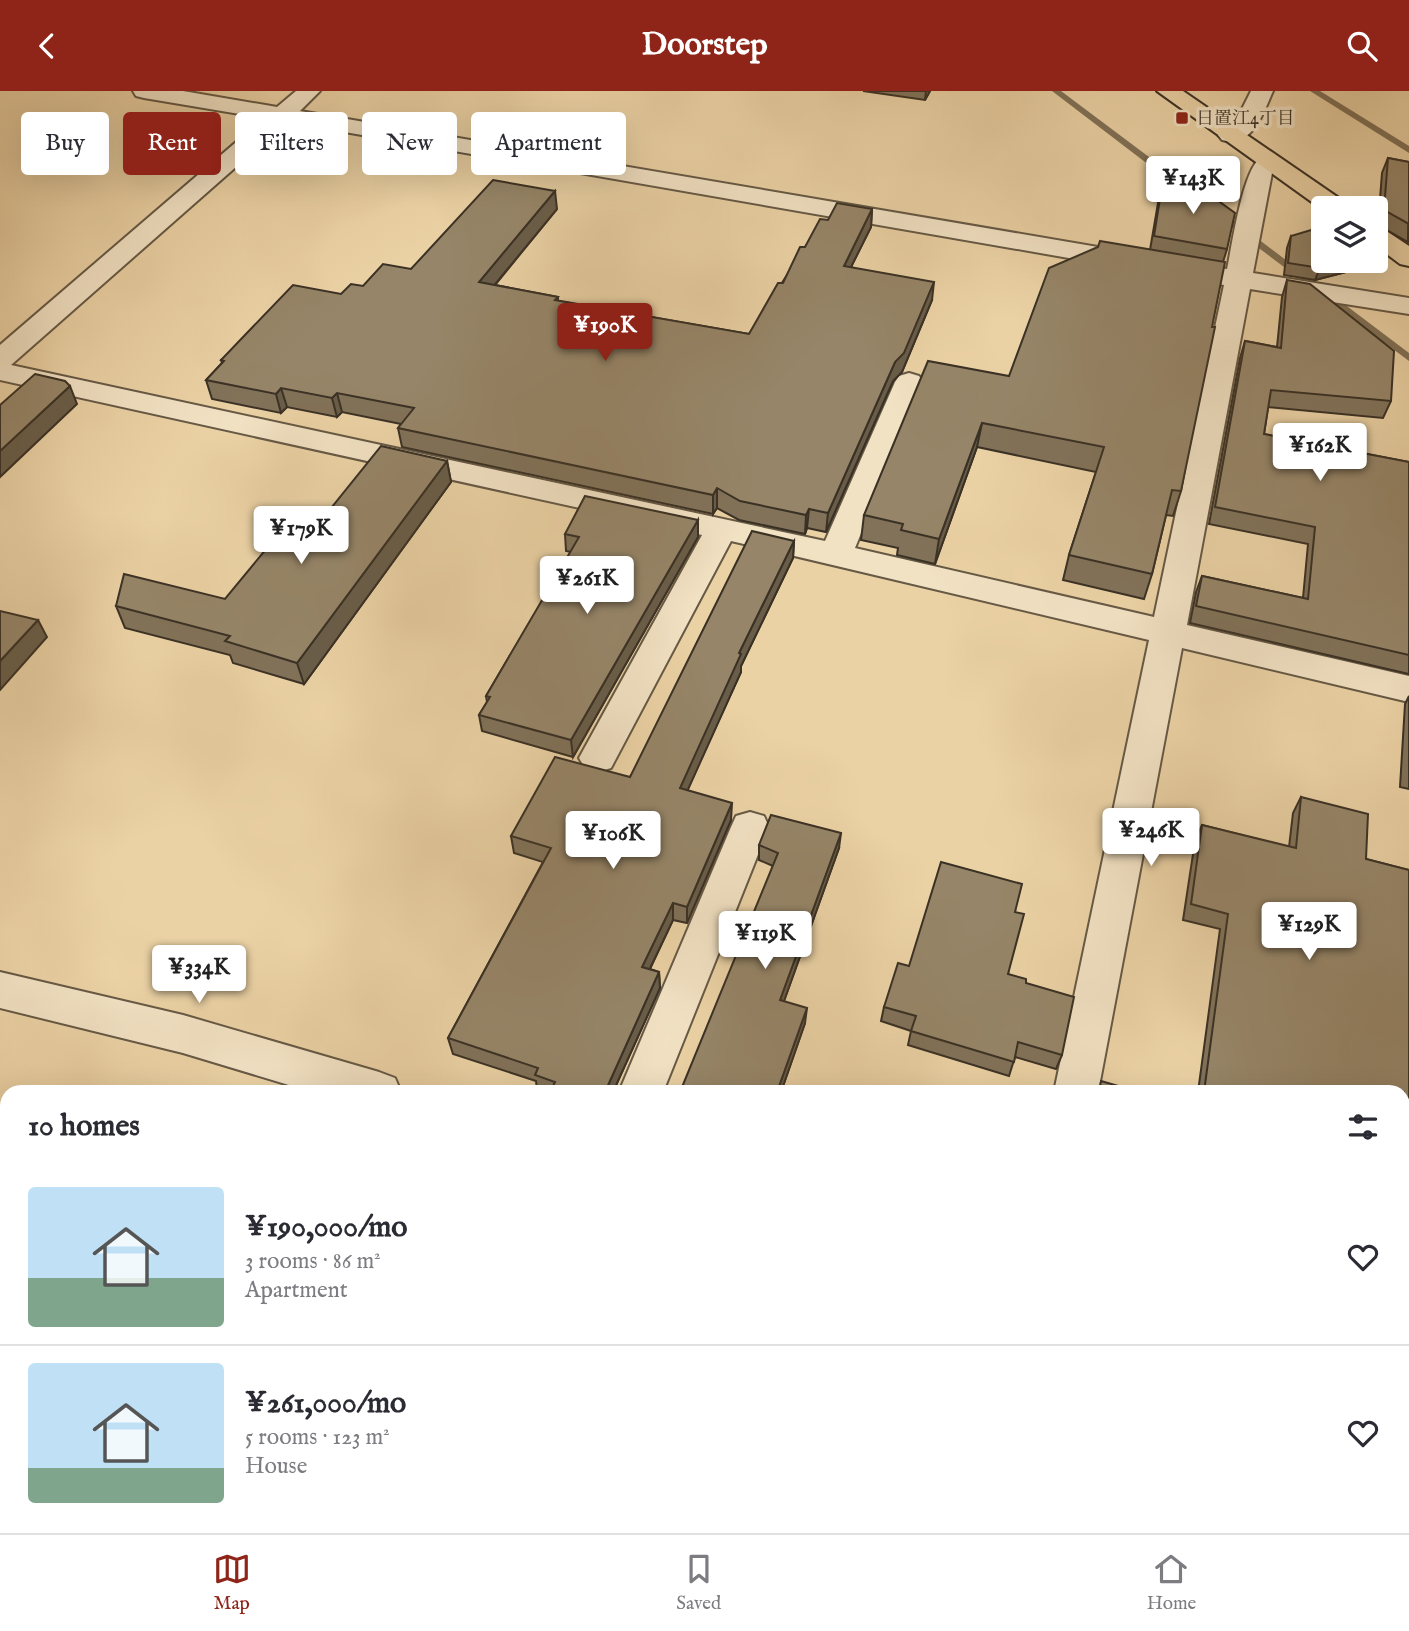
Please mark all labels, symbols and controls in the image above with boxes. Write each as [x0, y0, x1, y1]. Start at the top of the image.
text: Doorstep [641, 25, 768, 66]
icon: back [28, 27, 66, 65]
icon: search [1343, 27, 1381, 65]
place label: 日置江4丁目 [1196, 108, 1295, 131]
marker: 日置江4丁目 [1174, 110, 1190, 126]
chip: Buy [21, 112, 109, 175]
chip: Rent [123, 112, 221, 175]
chip: Filters [235, 112, 348, 175]
chip: New [362, 112, 457, 175]
chip: Apartment [471, 112, 626, 175]
pin: ¥143K [1144, 157, 1242, 216]
text: ¥143K [1162, 164, 1224, 193]
map controls [1311, 196, 1388, 273]
button: layers [1311, 196, 1388, 273]
pin: ¥190K [556, 303, 654, 363]
text: ¥190K [573, 311, 637, 340]
pin: ¥162K [1271, 423, 1369, 483]
text: ¥162K [1289, 431, 1351, 460]
pin: ¥179K [252, 507, 350, 566]
text: ¥179K [270, 514, 332, 543]
pin: ¥261K [538, 557, 636, 616]
text: ¥261K [556, 564, 618, 593]
pin: ¥246K [1102, 809, 1200, 868]
pin: ¥106K [564, 811, 662, 871]
text: ¥246K [1118, 816, 1184, 845]
text: ¥106K [582, 819, 644, 848]
pin: ¥129K [1260, 903, 1358, 962]
text: ¥129K [1278, 910, 1340, 939]
pin: ¥119K [716, 911, 814, 971]
text: ¥119K [735, 919, 795, 948]
pin: ¥334K [150, 946, 248, 1005]
text: ¥334K [168, 953, 230, 982]
text: 10 homes [28, 1108, 140, 1146]
icon: filters [1344, 1108, 1382, 1146]
text: ¥190,000/mo [245, 1209, 408, 1247]
icon: home [84, 1215, 168, 1299]
icon: heart [1344, 1238, 1382, 1276]
text: 3 rooms · 86 m² [245, 1247, 381, 1276]
text: Apartment [245, 1276, 348, 1305]
text: ¥261,000/mo [245, 1385, 406, 1423]
icon: home [84, 1391, 168, 1475]
icon: heart [1344, 1414, 1382, 1452]
text: 5 rooms · 123 m² [245, 1423, 390, 1452]
text: House [245, 1452, 307, 1481]
tab: Map [213, 1550, 251, 1616]
tab: Saved [676, 1550, 721, 1616]
tab: Home [1147, 1550, 1196, 1616]

